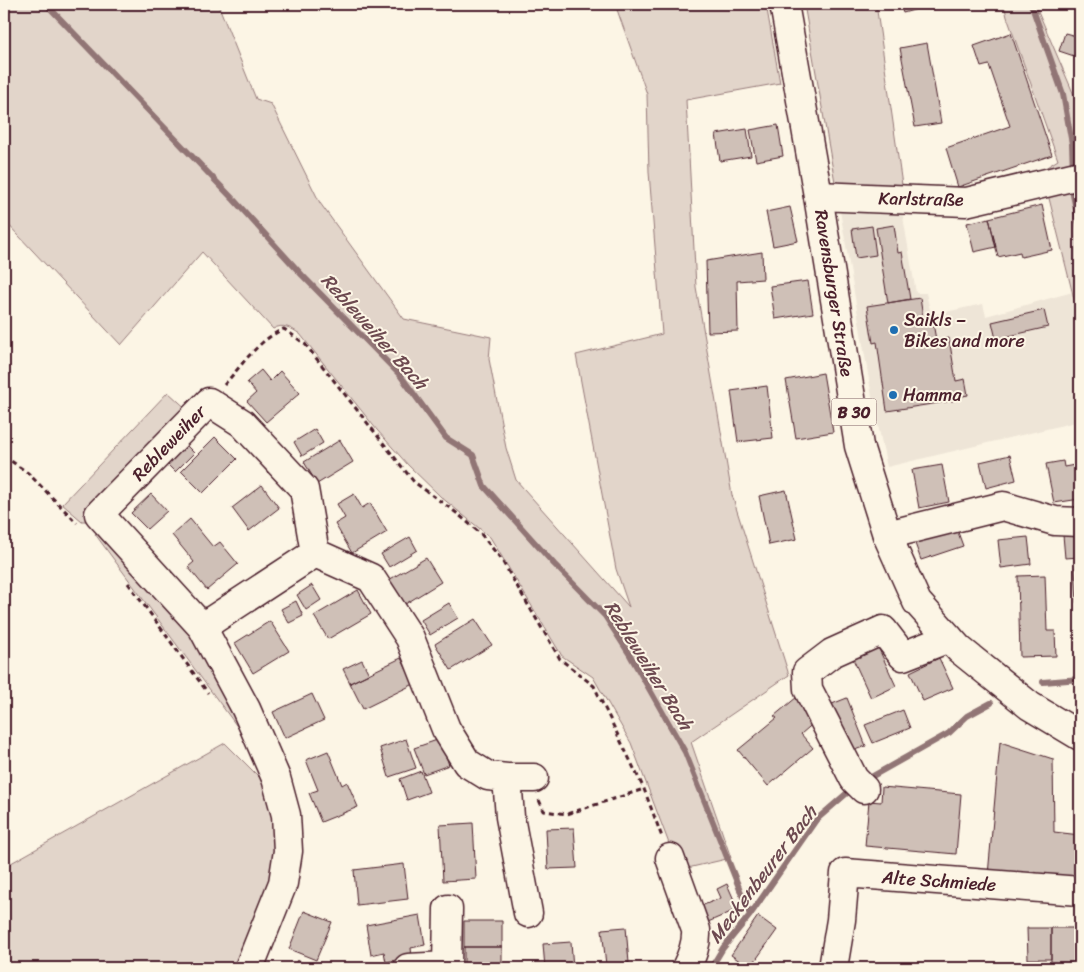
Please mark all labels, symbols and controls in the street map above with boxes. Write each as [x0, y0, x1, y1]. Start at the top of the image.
street label: Karlstraße [878, 182, 964, 216]
street label: Ravensburger Straße [805, 207, 863, 379]
water label: Rebleweiher Bach [313, 265, 438, 399]
place label: Saikls – Bikes and more [904, 304, 1025, 357]
marker: Saikls – Bikes and more [888, 324, 900, 336]
place label: Hamma [903, 379, 962, 411]
marker: Hamma [887, 389, 899, 401]
street label: Rebleweiher [124, 396, 215, 489]
road number: B 30 [832, 398, 876, 426]
water label: Rebleweiher Bach [595, 594, 703, 738]
water label: Meckenbeurer Bach [699, 796, 827, 950]
street label: Alte Schmiede [880, 861, 997, 901]

